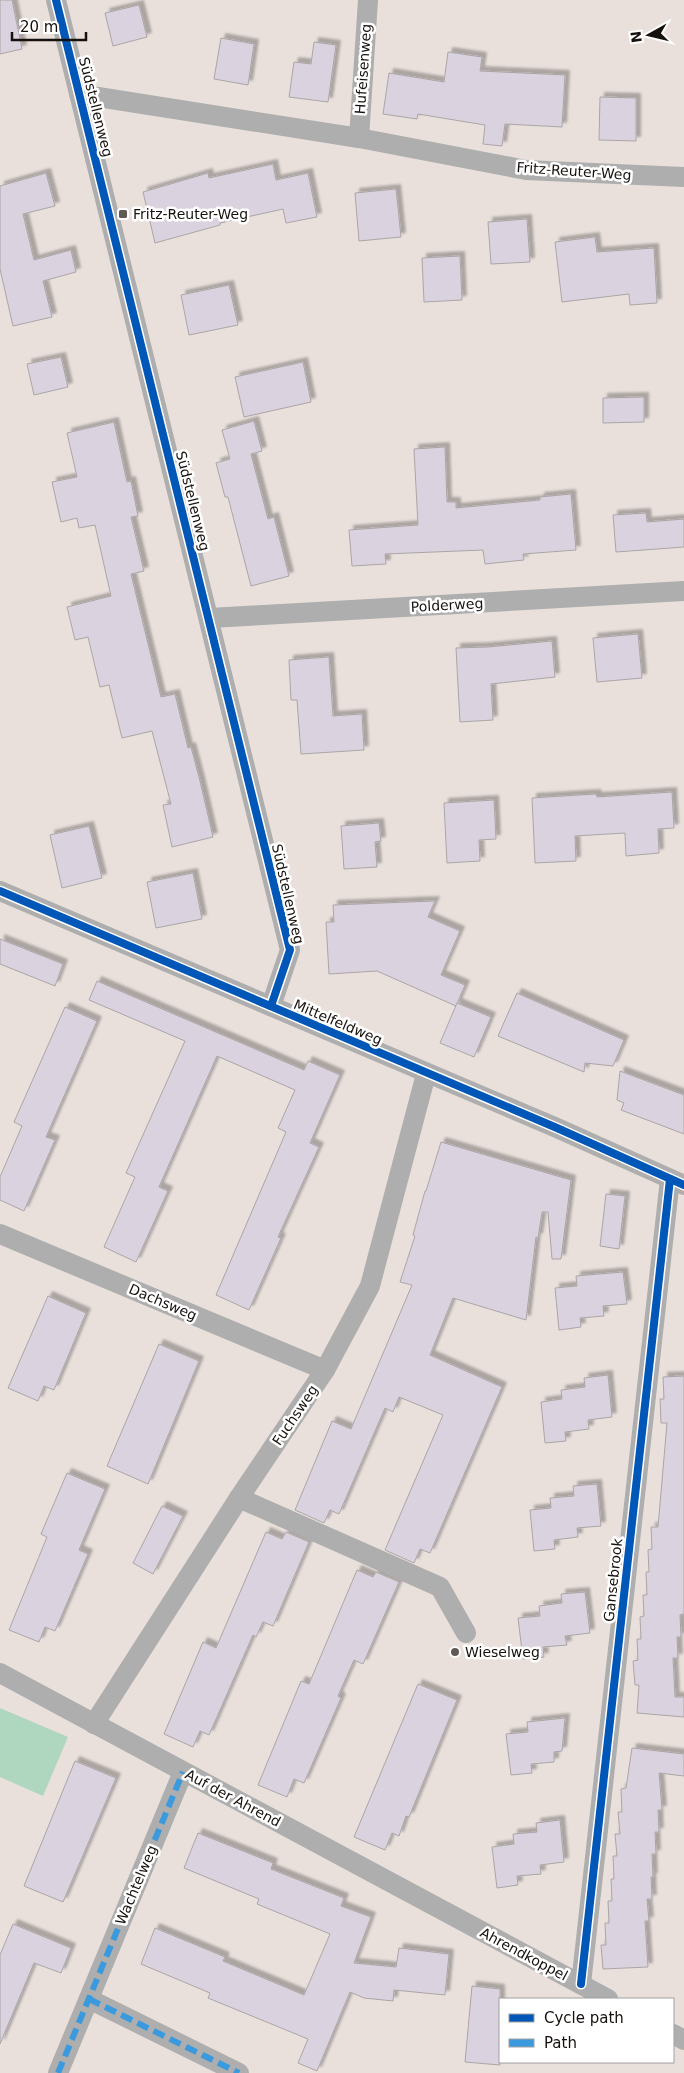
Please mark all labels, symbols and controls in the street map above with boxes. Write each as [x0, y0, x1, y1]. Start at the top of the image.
scale bar [12, 10, 86, 42]
north arrow [624, 10, 674, 60]
text: 20 m [20, 18, 58, 36]
street label: Hufeisenweg [352, 23, 374, 115]
text: N [627, 30, 645, 44]
street label: Südstellenweg [76, 55, 116, 159]
street label: Fritz-Reuter-Weg [516, 159, 632, 183]
place label: Fritz-Reuter-Weg [133, 206, 248, 222]
marker: Fritz-Reuter-Weg [117, 208, 129, 220]
street label: Südstellenweg [173, 449, 213, 553]
street label: Polderweg [410, 595, 484, 615]
street label: Südstellenweg [269, 842, 307, 946]
street label: Mittelfeldweg [291, 996, 385, 1048]
street label: Dachsweg [127, 1281, 199, 1323]
street label: Fuchsweg [269, 1382, 321, 1448]
street label: Gansebrook [601, 1537, 625, 1622]
place label: Wieselweg [465, 1644, 540, 1660]
marker: Wieselweg [449, 1646, 461, 1658]
street label: Auf der Ahrend [183, 1766, 283, 1830]
street label: Wachtelweg [112, 1843, 160, 1927]
street label: Ahrendkoppel [478, 1924, 570, 1984]
legend [499, 1998, 674, 2063]
text: Cycle path [544, 2009, 624, 2027]
text: Path [544, 2034, 577, 2052]

